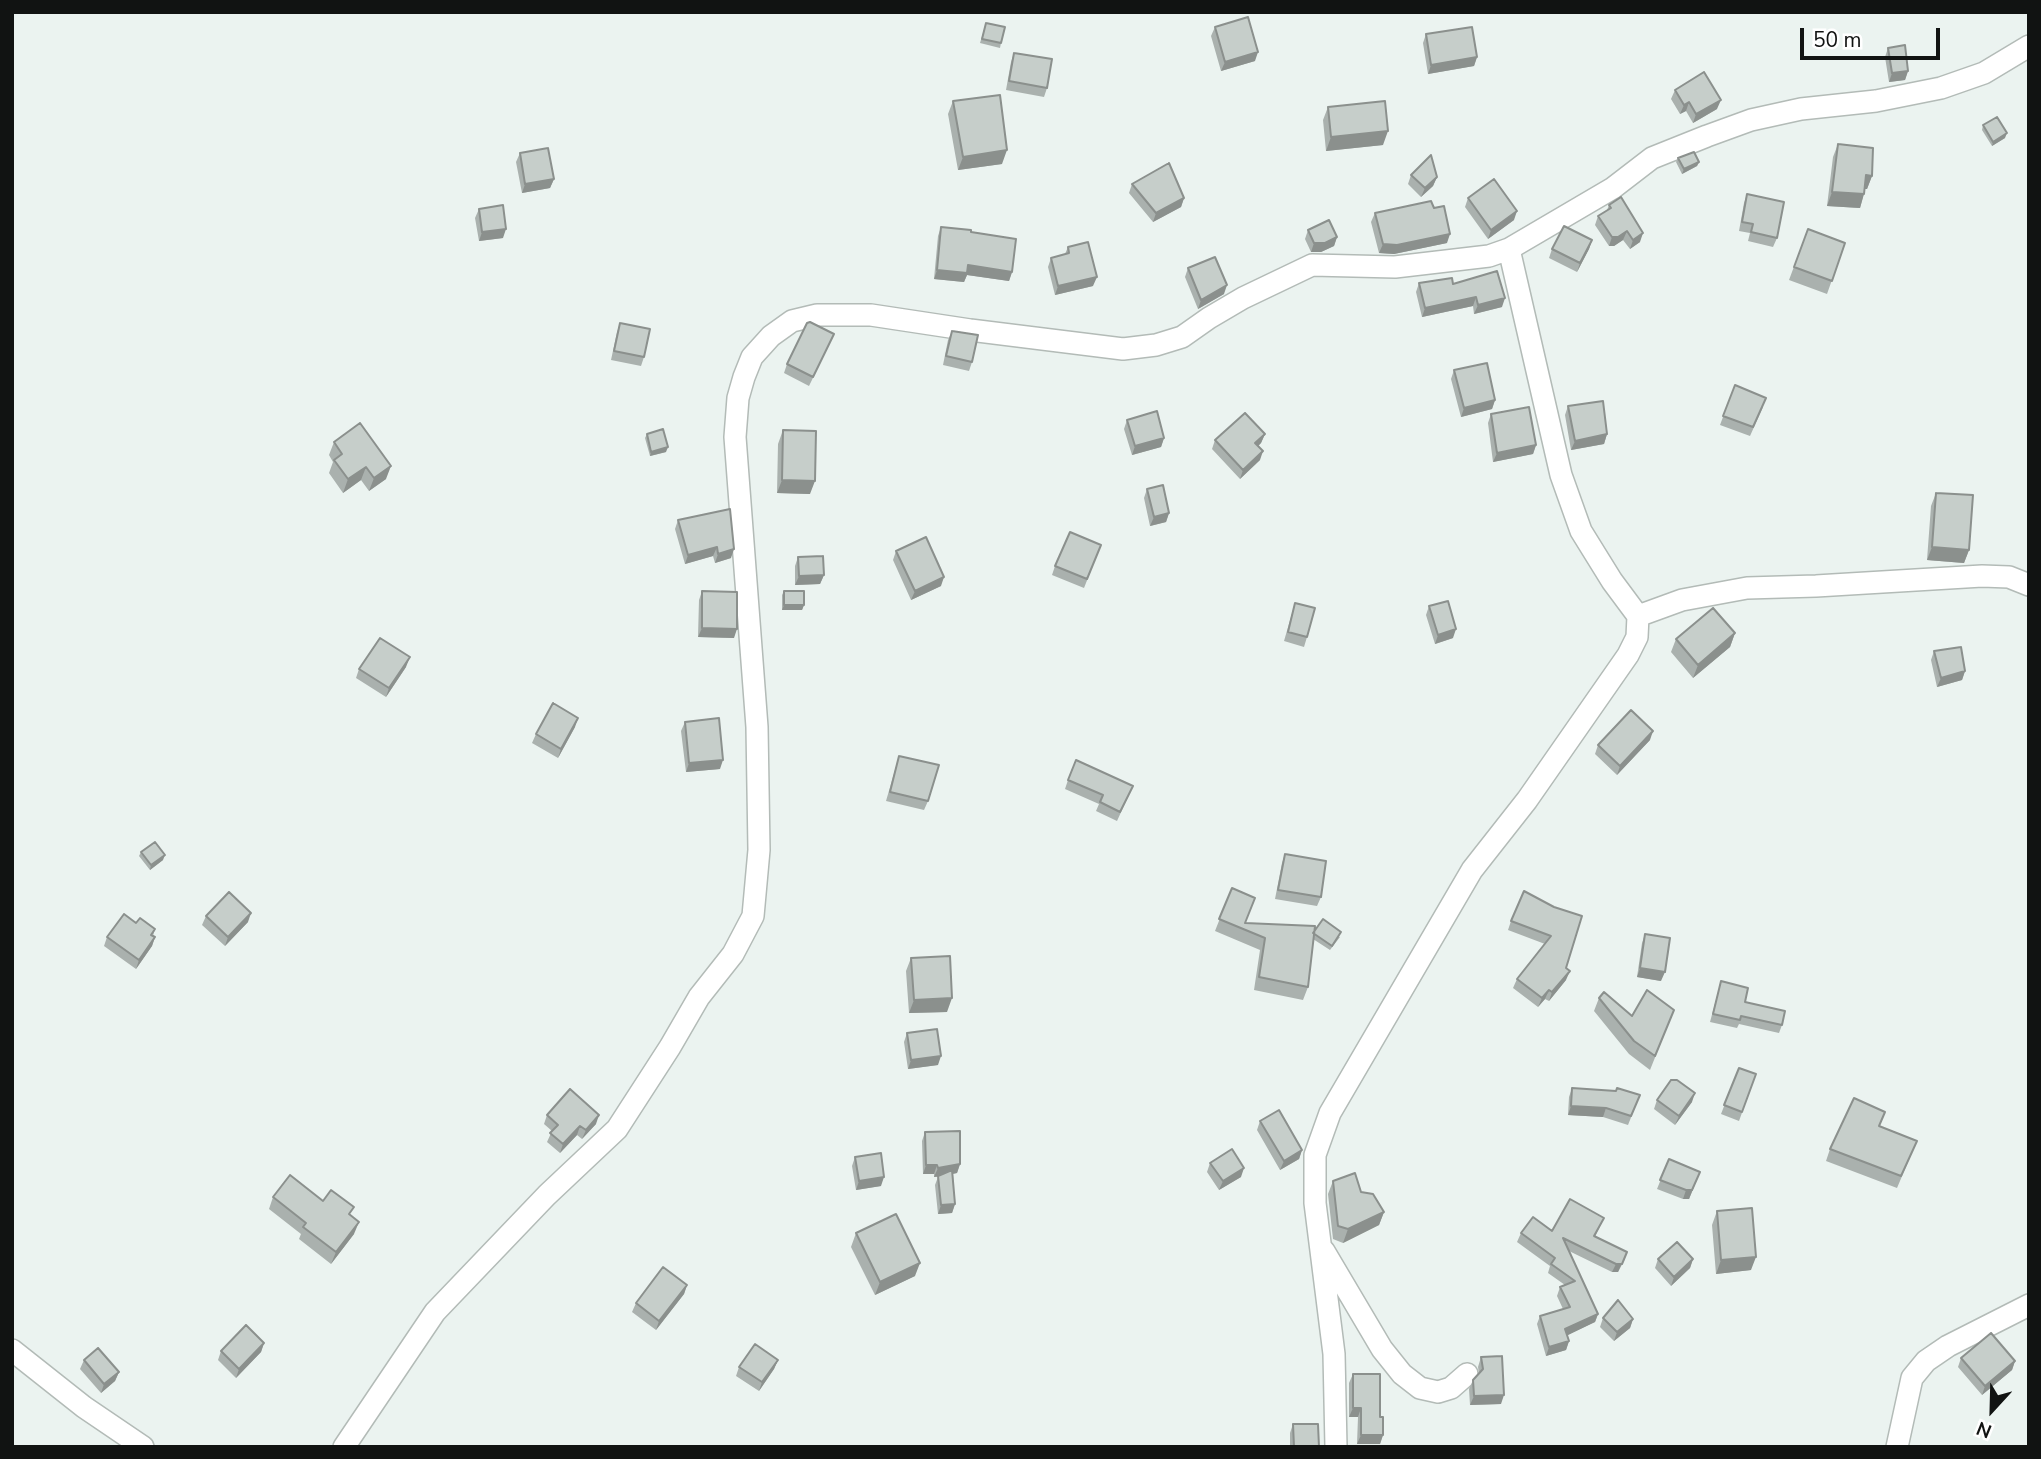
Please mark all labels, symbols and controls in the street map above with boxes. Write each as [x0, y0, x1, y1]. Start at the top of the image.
scale bar [1803, 14, 1943, 58]
text: 50 m [1813, 26, 1862, 54]
north arrow [1957, 1375, 2027, 1445]
text: N [1973, 1415, 1996, 1444]

